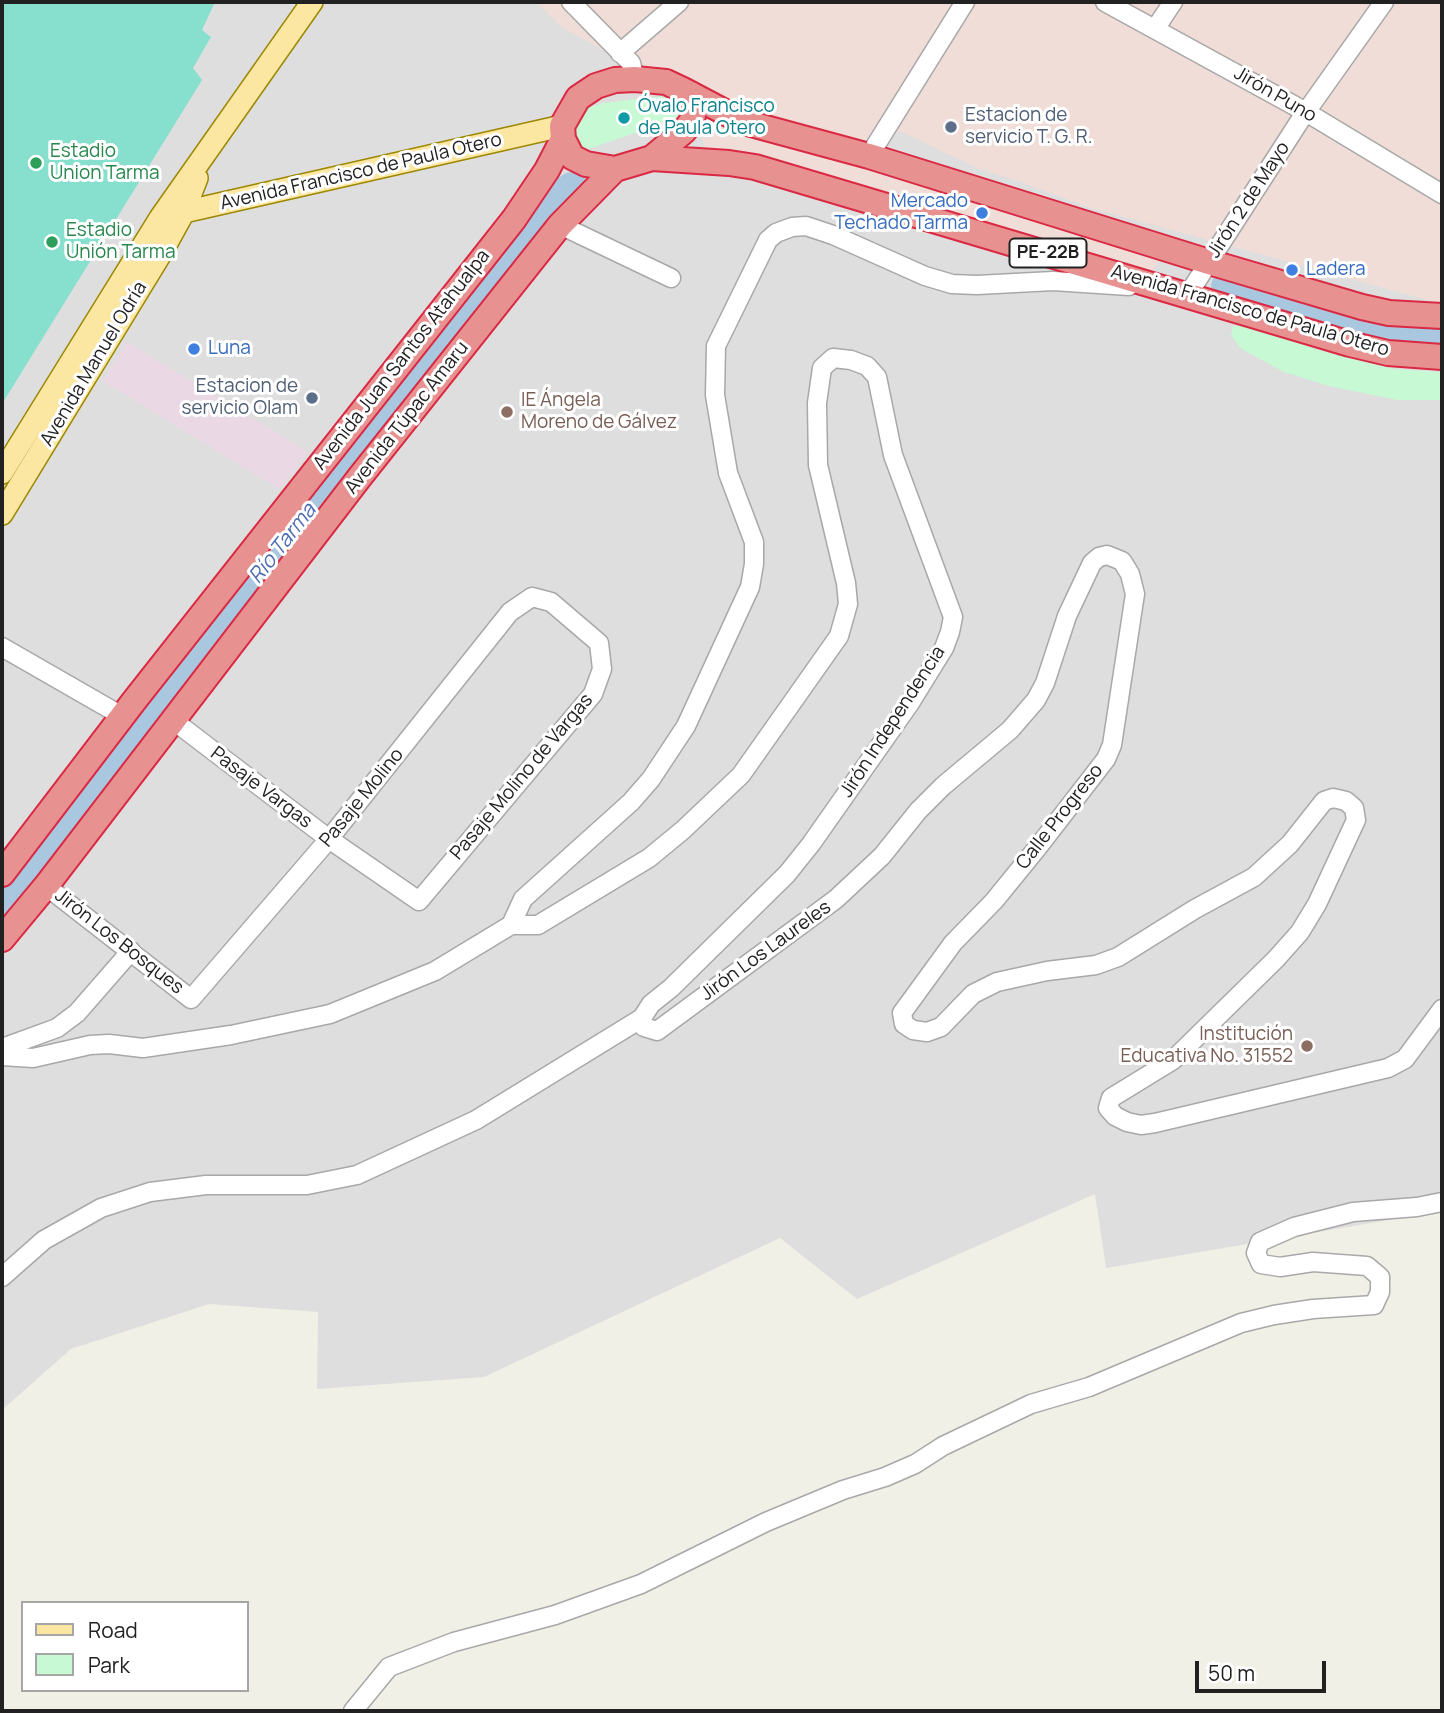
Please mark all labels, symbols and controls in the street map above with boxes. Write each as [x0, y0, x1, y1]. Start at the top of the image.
street label: Jirón Puno [1230, 62, 1320, 128]
place label: Óvalo Francisco de Paula Otero [638, 96, 775, 140]
place label: Estacion de servicio T. G. R. [965, 105, 1093, 149]
marker: Óvalo Francisco de Paula Otero [616, 110, 632, 126]
marker: Estacion de servicio T. G. R. [943, 119, 959, 135]
street label: Avenida Francisco de Paula Otero [218, 128, 504, 216]
street label: Jirón 2 de Mayo [1203, 138, 1295, 262]
place label: Estadio Union Tarma [50, 141, 159, 185]
marker: Estadio Union Tarma [28, 155, 44, 171]
place label: Mercado Techado Tarma [834, 191, 968, 235]
marker: Mercado Techado Tarma [974, 205, 990, 221]
place label: Estadio Unión Tarma [66, 220, 175, 264]
marker: Estadio Unión Tarma [44, 234, 60, 250]
road number: PE-22B [1010, 239, 1086, 268]
street label: Avenida Juan Santos Atahualpa [309, 245, 495, 475]
place label: Ladera [1306, 259, 1366, 281]
street label: Avenida Francisco de Paula Otero [1108, 260, 1392, 362]
marker: Ladera [1284, 262, 1300, 278]
street label: Avenida Manuel Odría [36, 278, 152, 450]
street label: Avenida Túpac Amaru [340, 337, 474, 499]
place label: Luna [208, 338, 251, 360]
marker: Luna [186, 341, 202, 357]
place label: Estacion de servicio Olam [181, 376, 298, 420]
marker: Estacion de servicio Olam [304, 390, 320, 406]
place label: IE Ángela Moreno de Gálvez [521, 390, 677, 434]
marker: IE Ángela Moreno de Gálvez [499, 404, 515, 420]
water label: Río Tarma [244, 499, 322, 589]
street label: Jirón Independencia [836, 642, 950, 802]
street label: Pasaje Molino de Vargas [446, 689, 598, 865]
street label: Pasaje Vargas [206, 742, 316, 834]
street label: Pasaje Molino [315, 744, 409, 852]
street label: Calle Progreso [1012, 760, 1108, 874]
street label: Jirón Los Bosques [50, 885, 188, 999]
street label: Jirón Los Laureles [696, 896, 836, 1006]
place label: Institución Educativa No. 31552 [1121, 1024, 1293, 1068]
marker: Institución Educativa No. 31552 [1299, 1038, 1315, 1054]
legend [21, 1601, 248, 1692]
text: Road [88, 1616, 138, 1644]
scale bar [1199, 1646, 1330, 1690]
text: Park [88, 1651, 130, 1679]
text: 50 m [1208, 1659, 1255, 1687]

